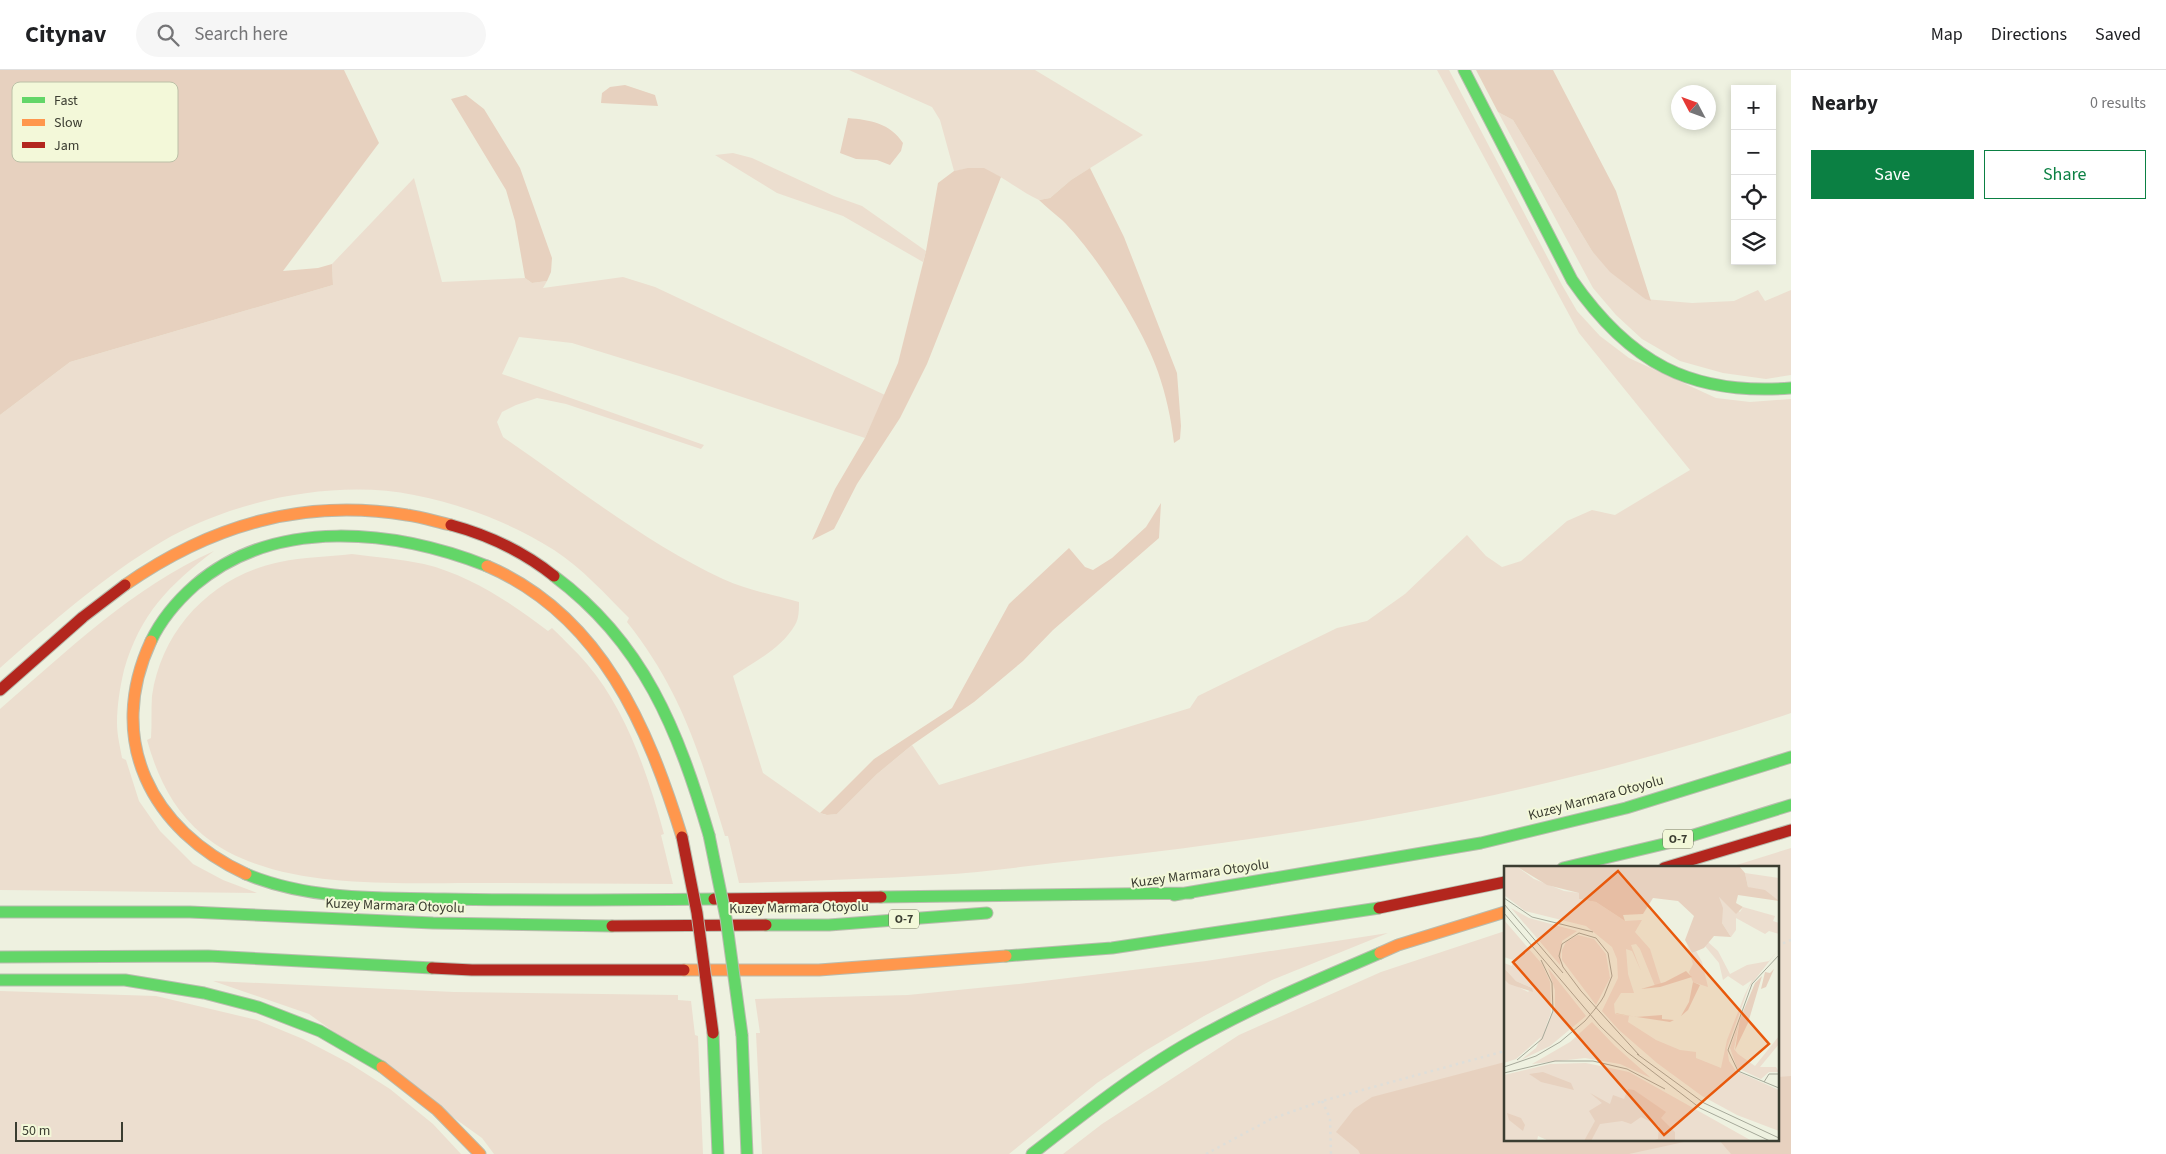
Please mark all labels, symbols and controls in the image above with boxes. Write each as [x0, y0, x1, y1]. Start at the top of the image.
search box [136, 12, 486, 57]
text: Citynav [25, 17, 106, 52]
icon: search [154, 21, 182, 49]
text: Search here [194, 21, 288, 48]
text: Map [1931, 22, 1963, 47]
text: Directions [1991, 22, 2067, 47]
text: Saved [2095, 22, 2141, 47]
legend [12, 82, 178, 162]
north arrow [1671, 85, 1716, 130]
map controls [1731, 85, 1776, 265]
button: + [1731, 85, 1776, 130]
text: Nearby [1811, 88, 1878, 118]
text: Fast [54, 91, 78, 111]
text: 0 results [2090, 92, 2146, 114]
text: Slow [54, 113, 83, 133]
button: − [1731, 130, 1776, 175]
text: Jam [54, 136, 79, 156]
button: Save [1811, 150, 1974, 199]
button: Share [1984, 150, 2146, 199]
button: locate [1731, 175, 1776, 220]
button: layers [1731, 220, 1776, 265]
street label: Kuzey Marmara Otoyolu [1526, 770, 1666, 826]
road number: O-7 [1663, 830, 1693, 849]
street label: Kuzey Marmara Otoyolu [1130, 854, 1270, 894]
inset map [1504, 866, 1778, 1142]
street label: Kuzey Marmara Otoyolu [325, 894, 465, 918]
street label: Kuzey Marmara Otoyolu [729, 897, 869, 919]
road number: O-7 [889, 910, 919, 929]
scale bar [15, 1119, 122, 1142]
text: 50 m [22, 1121, 50, 1141]

